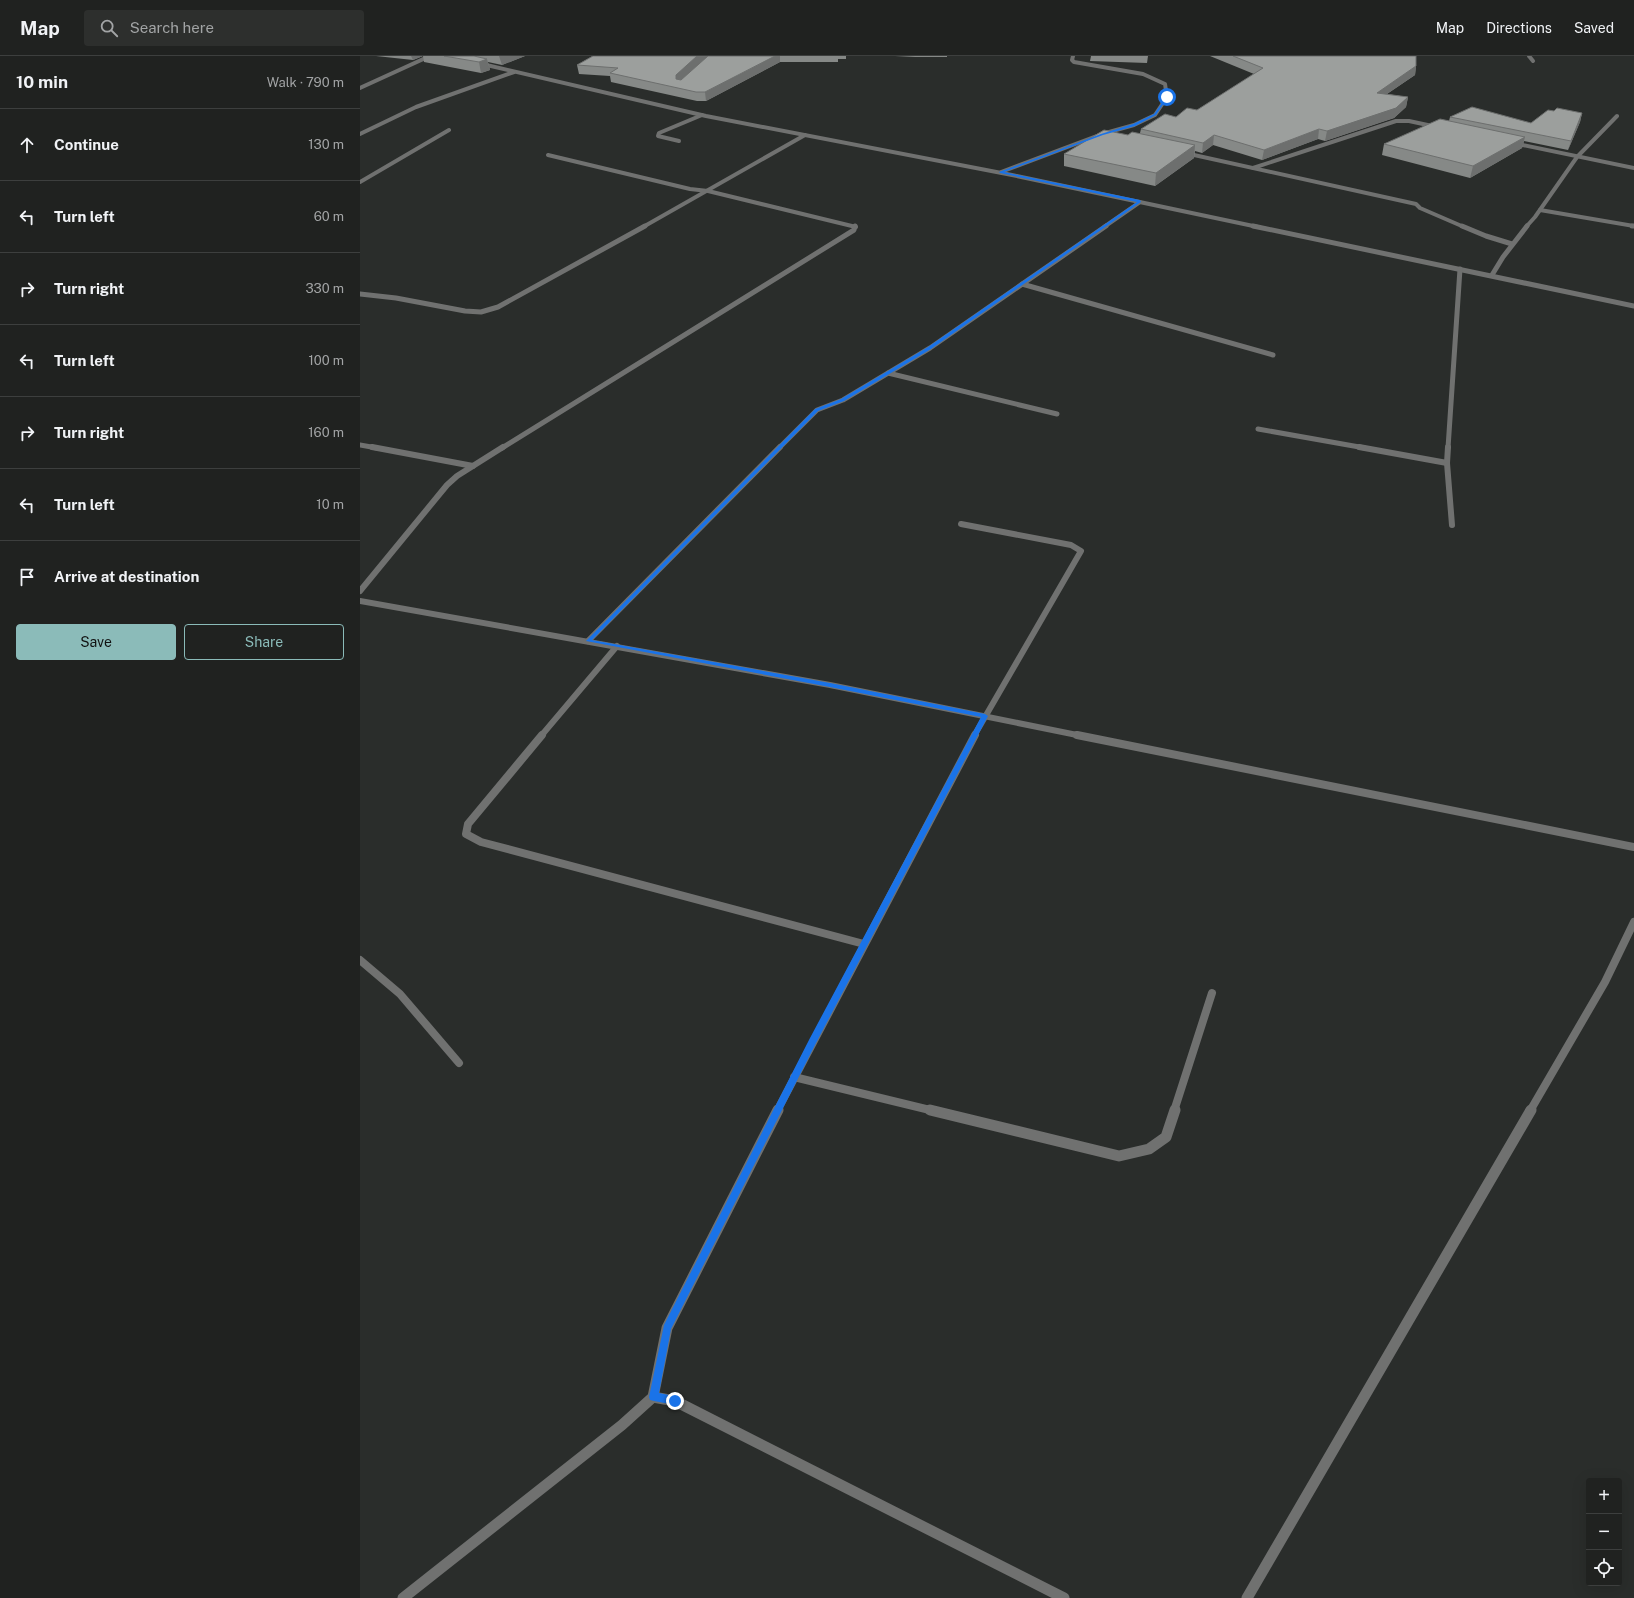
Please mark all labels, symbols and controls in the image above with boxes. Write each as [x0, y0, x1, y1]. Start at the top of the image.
search box [84, 10, 364, 46]
text: Map [20, 17, 60, 39]
icon: search [98, 17, 120, 39]
text: Search here [130, 19, 214, 36]
text: Map [1436, 20, 1464, 36]
text: Directions [1486, 20, 1552, 36]
text: Saved [1574, 20, 1614, 36]
text: 10 min [16, 72, 68, 92]
text: Walk · 790 m [267, 75, 344, 90]
route start [1158, 88, 1176, 106]
icon: ahead [16, 134, 38, 156]
text: Continue [54, 136, 119, 153]
text: 130 m [308, 137, 344, 152]
icon: left [16, 206, 38, 228]
text: Turn left [54, 208, 115, 225]
text: 60 m [314, 209, 344, 224]
icon: right [16, 278, 38, 300]
text: Turn right [54, 280, 124, 297]
text: 330 m [305, 281, 344, 296]
icon: left [16, 350, 38, 372]
text: Turn left [54, 352, 115, 369]
text: 100 m [308, 353, 344, 368]
icon: right [16, 422, 38, 444]
text: Turn right [54, 424, 124, 441]
text: 160 m [308, 425, 344, 440]
icon: left [16, 494, 38, 516]
text: Turn left [54, 496, 115, 513]
text: 10 m [316, 497, 344, 512]
icon: arrive [16, 566, 38, 588]
text: Arrive at destination [54, 568, 199, 585]
button: Save [16, 624, 176, 660]
button: Share [184, 624, 344, 660]
route end [666, 1392, 684, 1410]
map controls [1586, 1478, 1622, 1586]
button: + [1586, 1478, 1622, 1514]
button: − [1586, 1514, 1622, 1550]
button: locate [1586, 1550, 1622, 1586]

